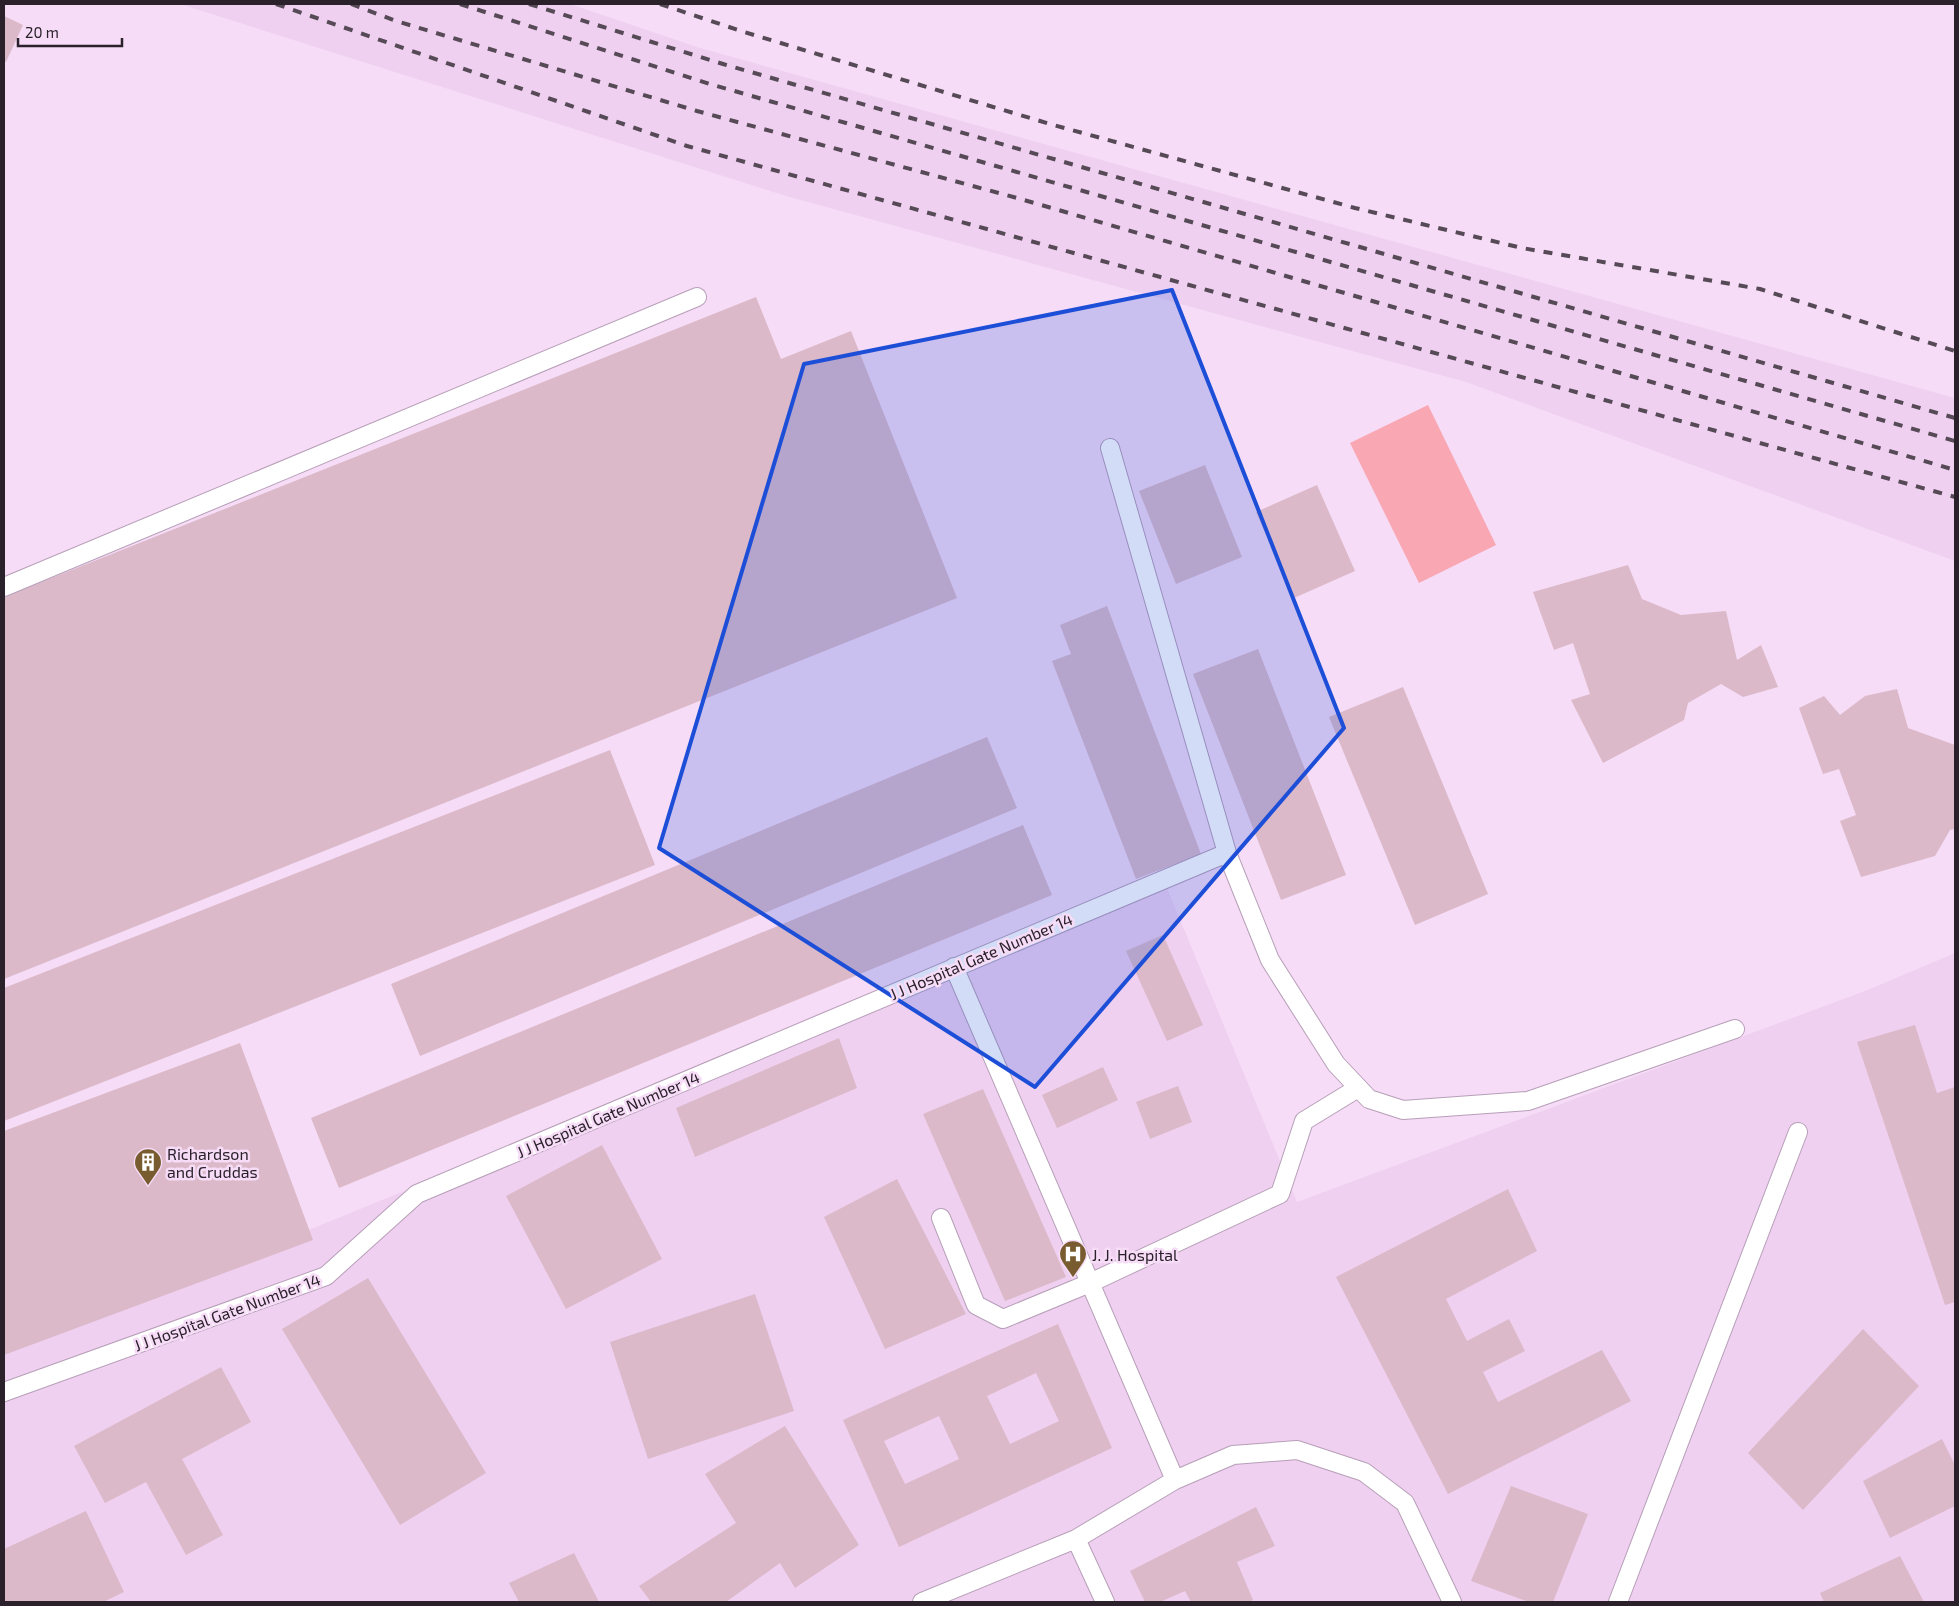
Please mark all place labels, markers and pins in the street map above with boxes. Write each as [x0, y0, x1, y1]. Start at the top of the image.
place label: Richardson and Cruddas [167, 1144, 258, 1181]
building icon: Richardson and Cruddas [133, 1147, 163, 1186]
hospital icon: J. J. Hospital [1058, 1239, 1088, 1278]
place label: J. J. Hospital [1092, 1245, 1178, 1264]

